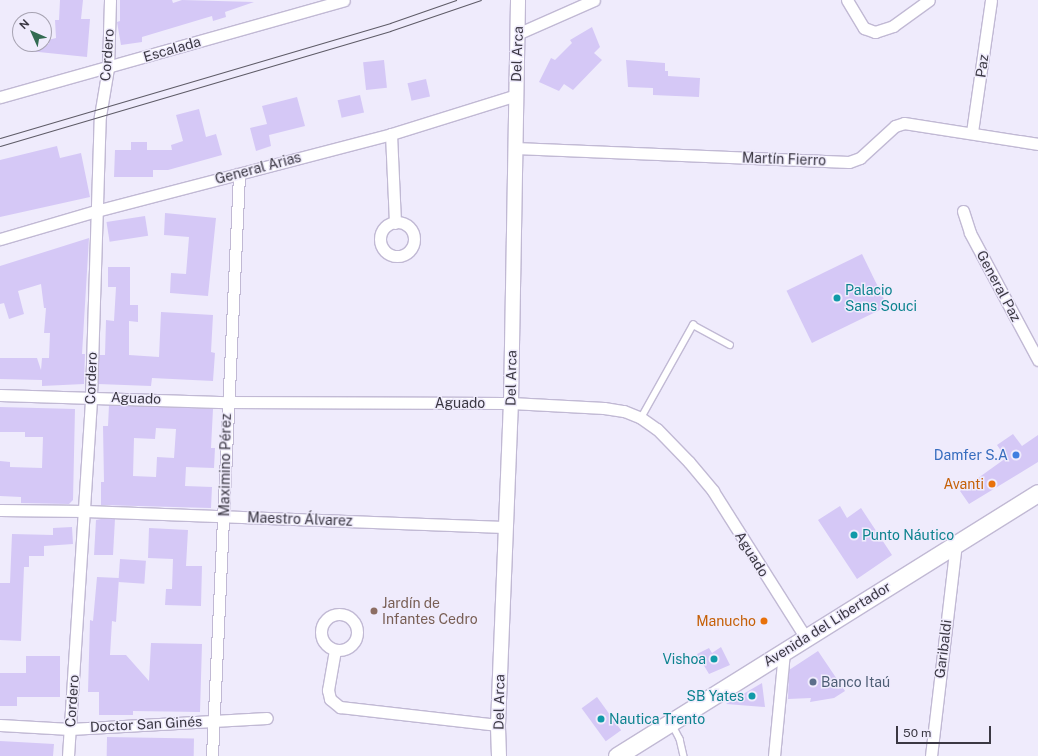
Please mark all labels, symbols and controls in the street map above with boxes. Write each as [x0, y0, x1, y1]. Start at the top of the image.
north arrow [12, 12, 52, 52]
text: N [17, 17, 32, 32]
street label: Del Arca [508, 26, 526, 82]
street label: Cordero [97, 28, 117, 82]
street label: Escalada [141, 33, 203, 65]
street label: Paz [972, 53, 992, 79]
street label: General Arias [213, 148, 303, 188]
street label: Martín Fierro [742, 149, 826, 169]
street label: General Paz [973, 248, 1025, 324]
place label: Palacio Sans Souci [845, 282, 917, 314]
marker: Palacio Sans Souci [832, 293, 842, 303]
street label: Del Arca [502, 350, 520, 406]
street label: Cordero [82, 351, 100, 405]
street label: Aguado [111, 389, 161, 407]
street label: Aguado [435, 395, 485, 411]
street label: Maximino Pérez [216, 413, 234, 517]
place label: Damfer S.A [934, 447, 1008, 463]
marker: Damfer S.A [1011, 450, 1021, 460]
place label: Avanti [944, 476, 984, 492]
marker: Avanti [987, 479, 997, 489]
street label: Maestro Álvarez [247, 509, 353, 529]
place label: Punto Náutico [862, 527, 954, 543]
street label: Aguado [732, 528, 772, 580]
marker: Punto Náutico [849, 530, 859, 540]
street label: Avenida del Libertador [760, 578, 894, 670]
place label: Jardín de Infantes Cedro [382, 595, 478, 628]
marker: Jardín de Infantes Cedro [369, 606, 379, 616]
place label: Manucho [696, 613, 756, 629]
marker: Manucho [759, 616, 769, 626]
street label: Garibaldi [931, 619, 955, 679]
place label: Vishoa [662, 651, 706, 667]
marker: Vishoa [709, 654, 719, 664]
street label: Cordero [62, 674, 82, 728]
street label: Del Arca [490, 674, 508, 730]
place label: Banco Itaú [821, 674, 890, 690]
marker: Banco Itaú [808, 677, 818, 687]
place label: SB Yates [687, 688, 744, 704]
marker: SB Yates [747, 691, 757, 701]
place label: Nautica Trento [609, 711, 705, 727]
street label: Doctor San Ginés [89, 713, 203, 735]
marker: Nautica Trento [596, 714, 606, 724]
scale bar [898, 718, 993, 744]
text: 50 m [903, 726, 931, 740]

